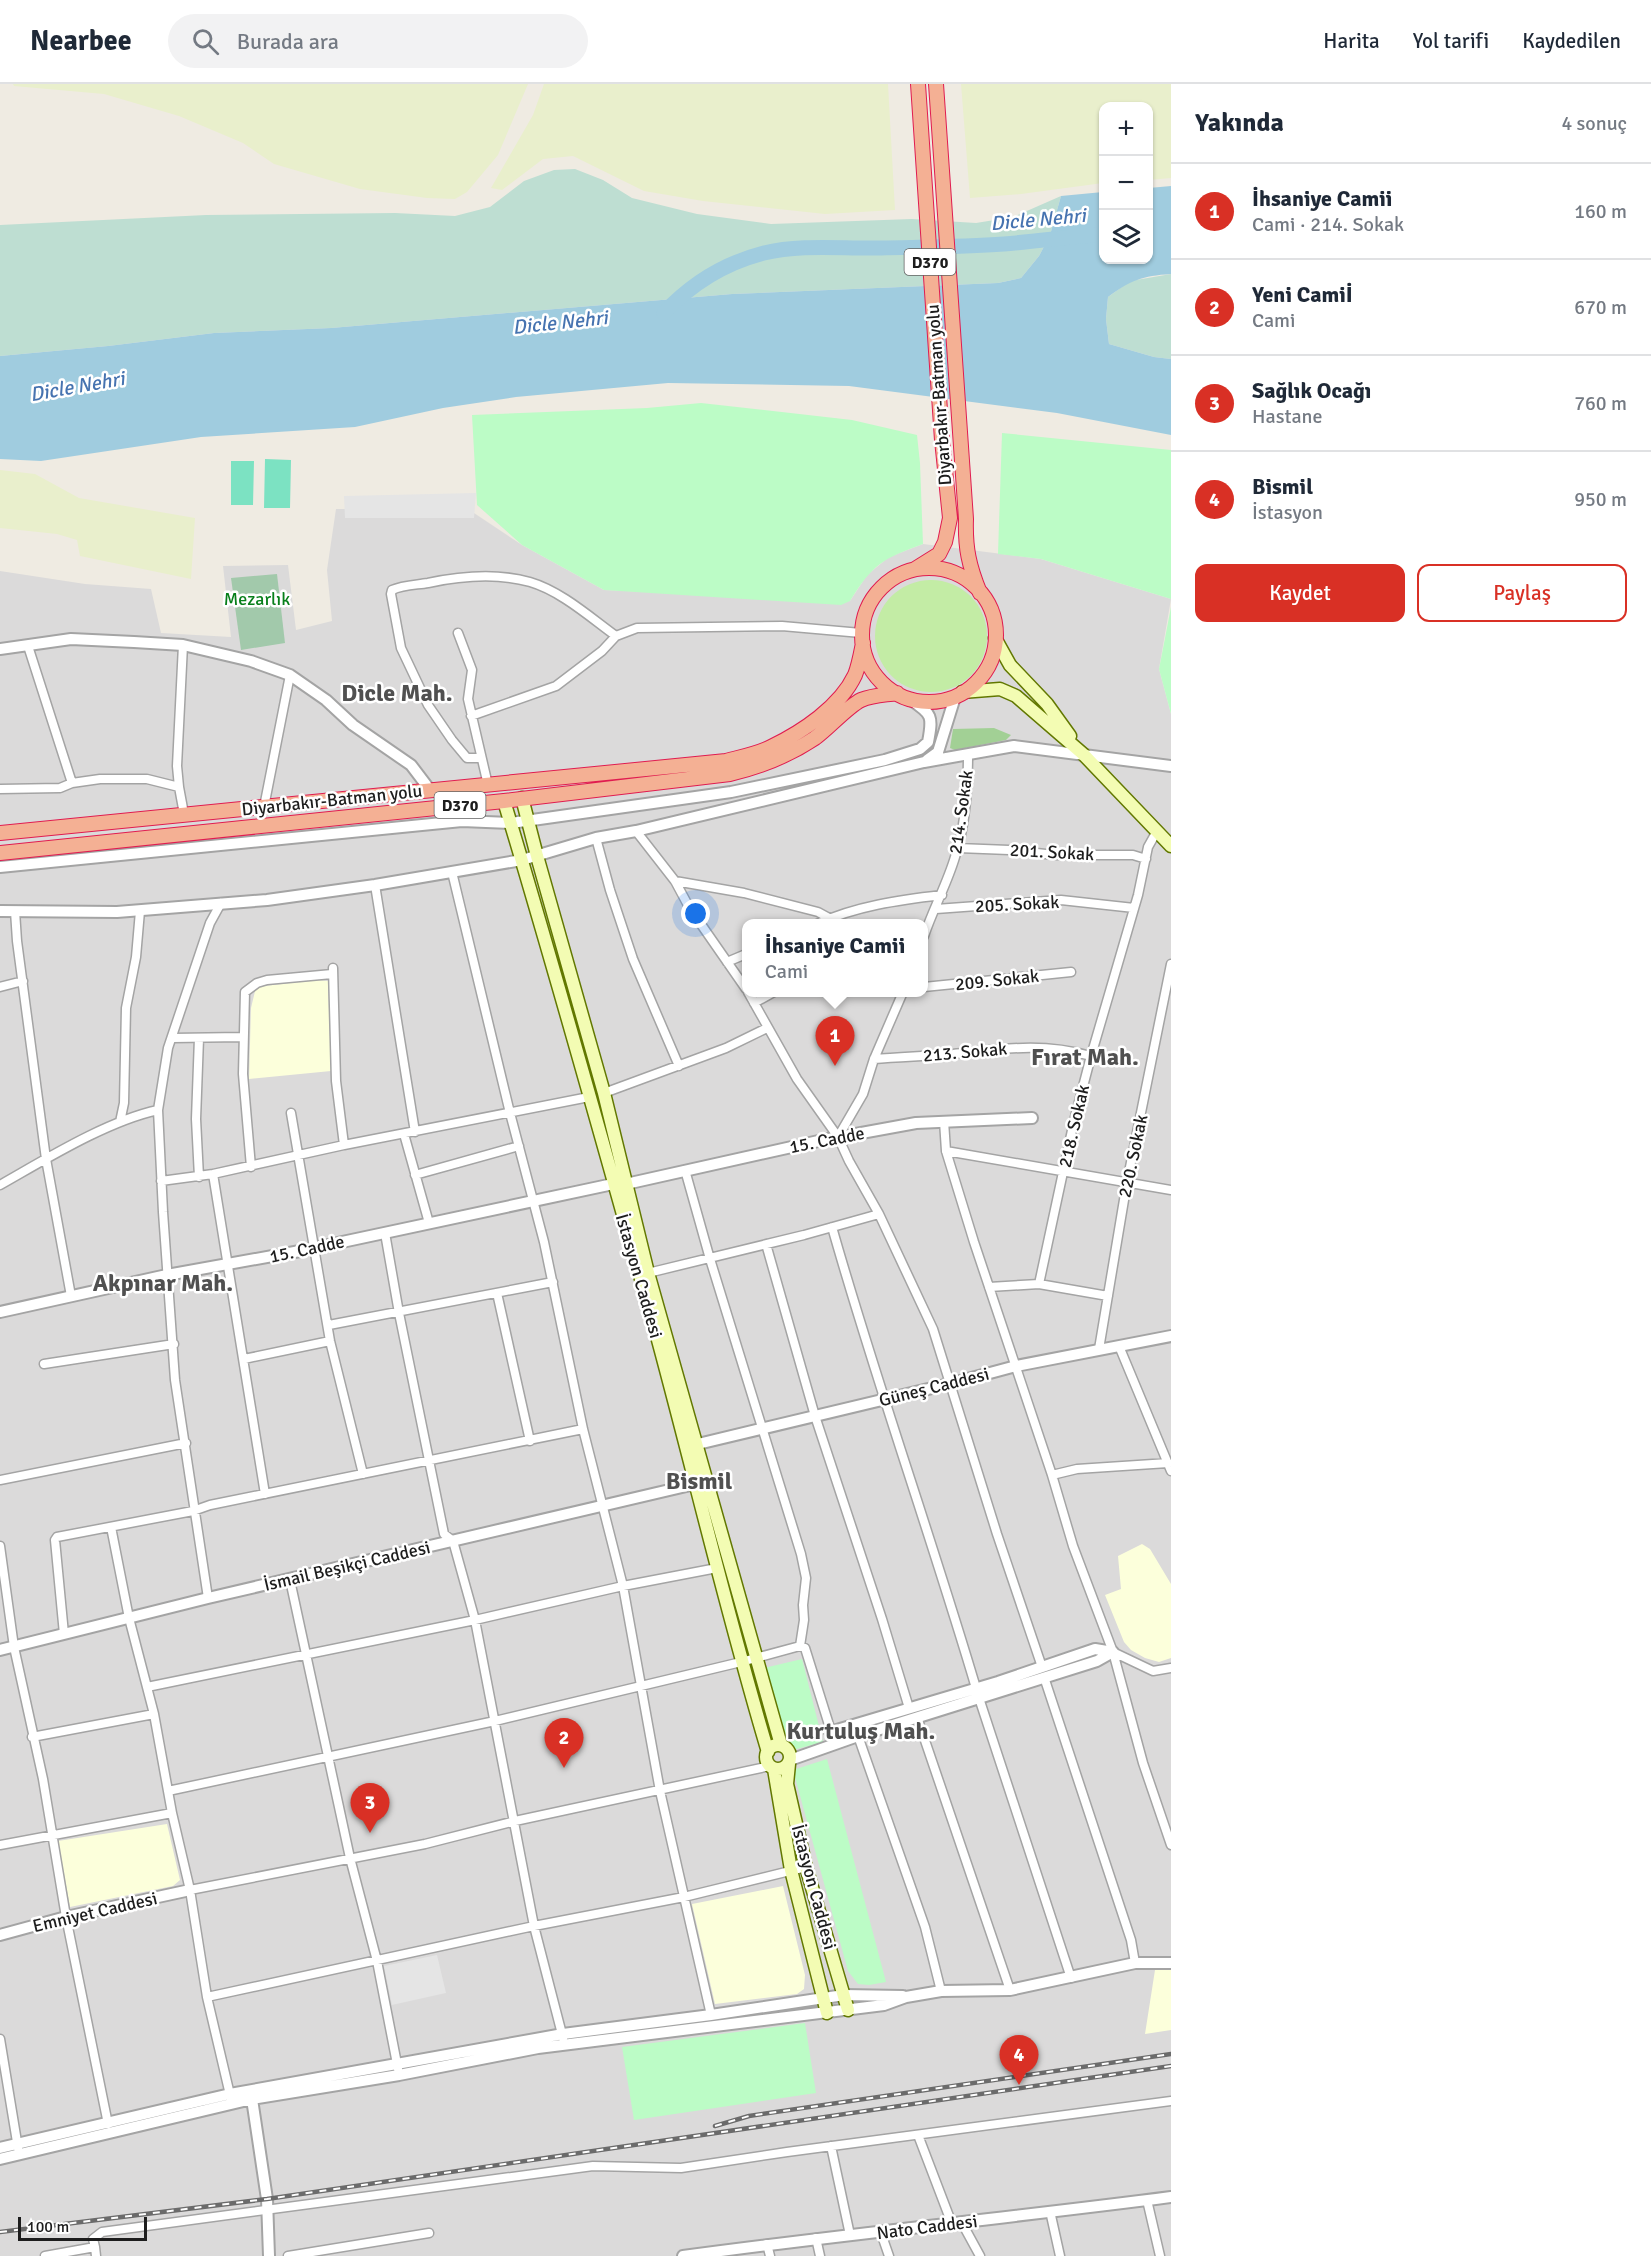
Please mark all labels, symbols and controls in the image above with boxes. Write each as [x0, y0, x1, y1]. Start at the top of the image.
search box [168, 14, 588, 68]
text: Nearbee [30, 24, 132, 58]
icon: search [189, 25, 222, 58]
text: Burada ara [237, 28, 339, 55]
text: Harita [1323, 28, 1380, 54]
text: Yol tarifi [1413, 28, 1489, 54]
text: Kaydedilen [1522, 28, 1621, 54]
map controls [1099, 102, 1153, 264]
button: + [1099, 102, 1153, 156]
text: Yakında [1195, 107, 1284, 139]
text: 4 sonuç [1561, 111, 1627, 136]
button: − [1099, 156, 1153, 210]
text: İhsaniye Camii [1252, 185, 1392, 212]
text: 1 [1209, 199, 1220, 224]
text: 160 m [1574, 199, 1627, 224]
water label: Dicle Nehri [989, 203, 1088, 236]
button: layers [1099, 210, 1153, 264]
text: Cami · 214. Sokak [1252, 212, 1404, 237]
road number: D370 [904, 249, 956, 275]
text: Yeni Camiİ [1252, 281, 1353, 308]
text: 2 [1209, 295, 1220, 320]
text: 670 m [1574, 295, 1627, 320]
street label: Diyarbakır-Batman yolu [922, 304, 956, 486]
water label: Dicle Nehri [511, 305, 610, 340]
text: Cami [1252, 308, 1295, 333]
water label: Dicle Nehri [28, 366, 128, 407]
text: Sağlık Ocağı [1252, 377, 1371, 404]
text: 3 [1209, 391, 1220, 416]
text: 760 m [1574, 391, 1627, 416]
text: Hastane [1252, 404, 1322, 429]
text: Bismil [1252, 473, 1313, 500]
text: 4 [1209, 487, 1220, 512]
text: 950 m [1574, 487, 1627, 512]
text: İstasyon [1252, 500, 1323, 525]
button: Kaydet [1195, 564, 1405, 622]
button: Paylaş [1417, 564, 1627, 622]
park label: Mezarlık [224, 588, 290, 610]
district label: Dicle Mah. [341, 678, 453, 708]
street label: 214. Sokak [944, 769, 978, 855]
street label: Diyarbakır-Batman yolu [241, 780, 423, 820]
road number: D370 [434, 792, 486, 818]
street label: 201. Sokak [1009, 839, 1095, 865]
street label: 205. Sokak [974, 891, 1060, 917]
your location [681, 899, 710, 928]
popup [742, 919, 928, 997]
text: İhsaniye Camii [765, 932, 905, 959]
text: Cami [765, 959, 808, 984]
street label: 209. Sokak [954, 965, 1040, 995]
pin: 1 [816, 1016, 854, 1066]
street label: 213. Sokak [922, 1037, 1008, 1067]
district label: Fırat Mah. [1031, 1042, 1139, 1072]
street label: 218. Sokak [1054, 1082, 1094, 1170]
street label: 220. Sokak [1113, 1112, 1153, 1200]
street label: 15. Cadde [788, 1122, 866, 1158]
street label: İstasyon Caddesi [611, 1211, 667, 1341]
street label: 15. Cadde [268, 1230, 346, 1268]
district label: Akpınar Mah. [93, 1268, 233, 1298]
street label: Güneş Caddesi [877, 1363, 991, 1411]
district label: Bismil [666, 1466, 733, 1496]
street label: İsmail Beşikçi Caddesi [262, 1536, 432, 1596]
district label: Kurtuluş Mah. [787, 1716, 935, 1746]
pin: 2 [544, 1718, 584, 1768]
pin: 3 [350, 1784, 389, 1833]
street label: İstasyon Caddesi [787, 1822, 841, 1952]
street label: Emniyet Caddesi [31, 1887, 159, 1937]
pin: 4 [1000, 2036, 1038, 2085]
street label: Nato Caddesi [875, 2210, 979, 2244]
scale bar [18, 2214, 147, 2242]
text: 100 m [27, 2217, 69, 2237]

